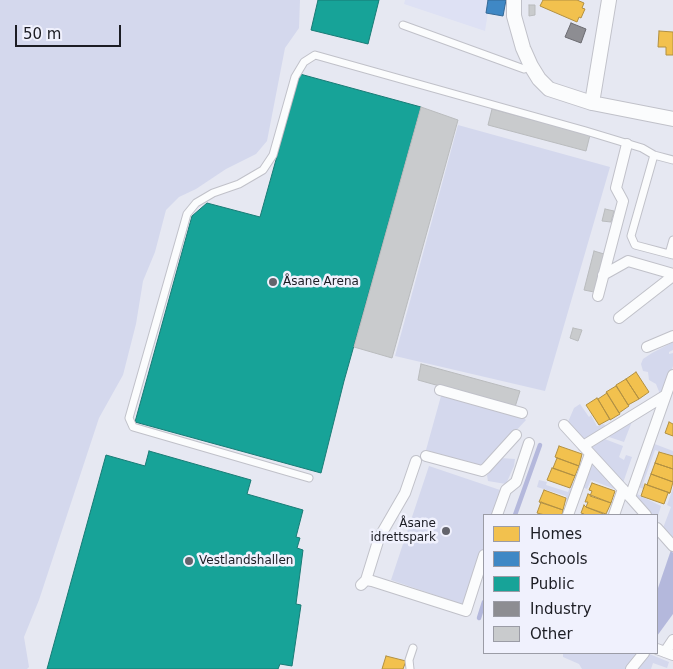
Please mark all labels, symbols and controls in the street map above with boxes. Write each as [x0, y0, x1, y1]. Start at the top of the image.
scale bar [18, 15, 124, 47]
text: 50 m [23, 25, 61, 43]
place label: Åsane Arena [283, 275, 359, 289]
marker: Åsane Arena [267, 276, 279, 288]
legend [483, 514, 658, 654]
place label: Åsane idrettspark [370, 517, 436, 545]
marker: Åsane idrettspark [440, 525, 452, 537]
text: Homes [530, 525, 582, 543]
text: Schools [530, 550, 588, 568]
place label: Vestlandshallen [199, 554, 293, 568]
marker: Vestlandshallen [183, 555, 195, 567]
text: Public [530, 575, 574, 593]
text: Industry [530, 600, 592, 618]
text: Other [530, 625, 573, 643]

